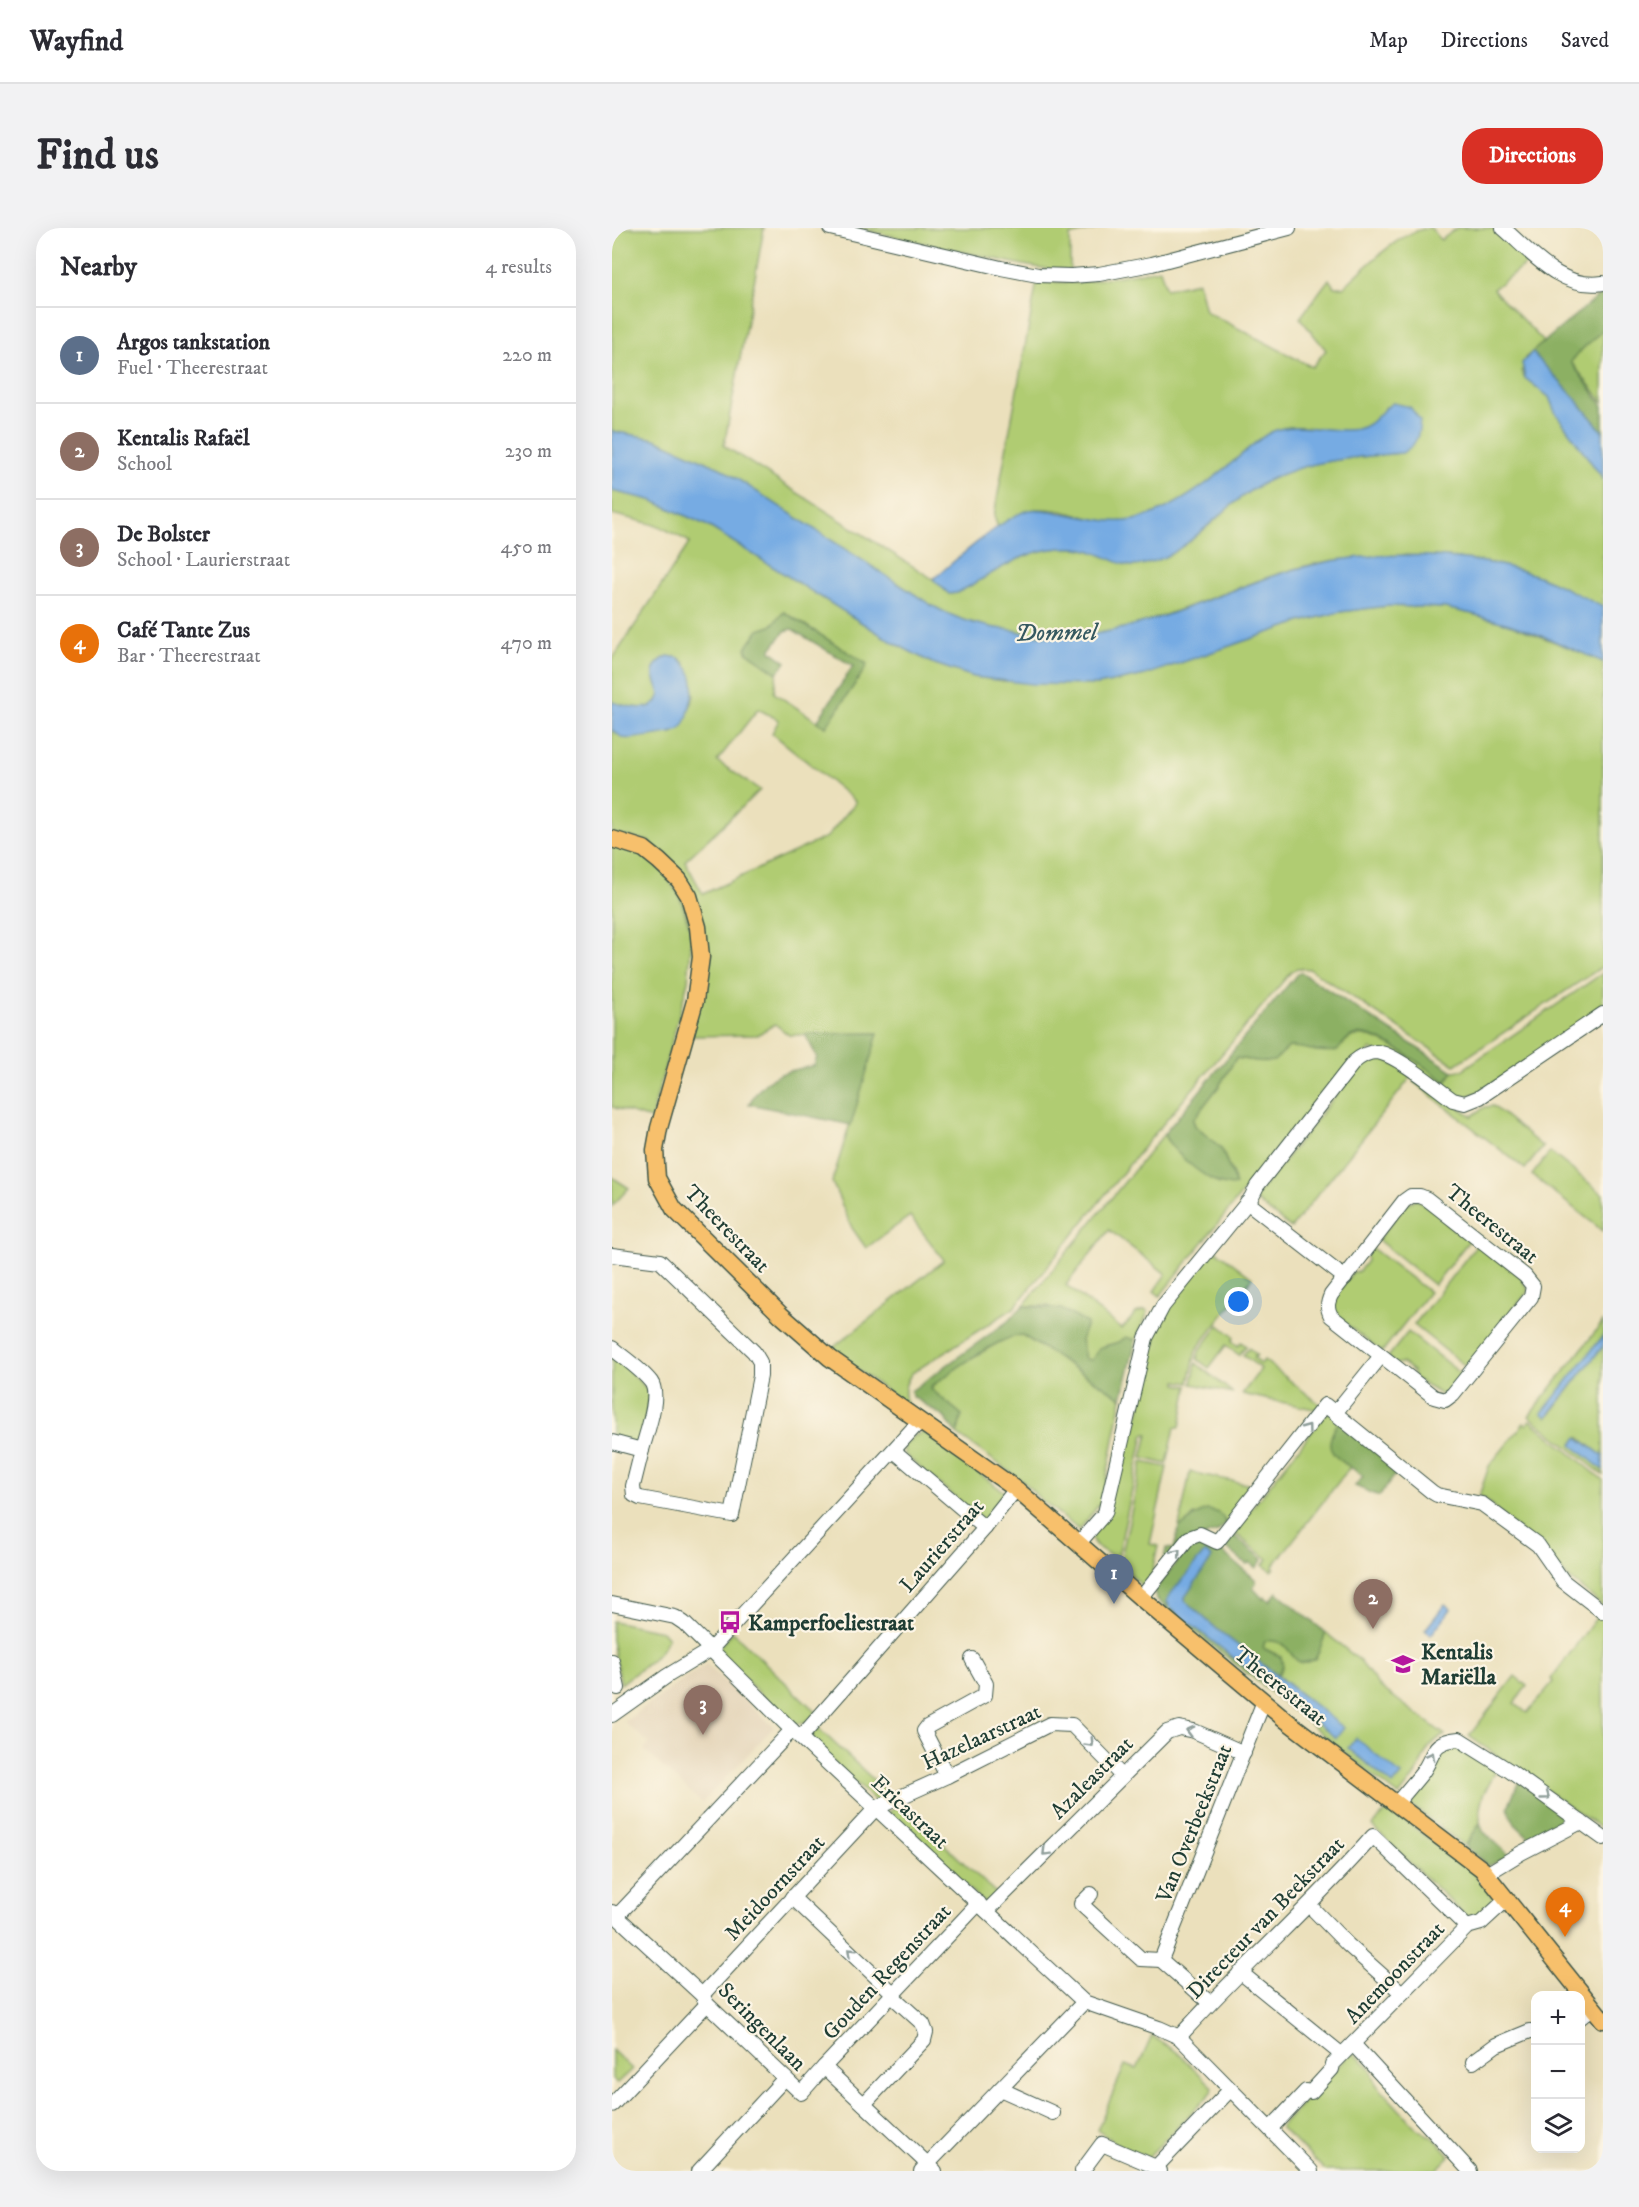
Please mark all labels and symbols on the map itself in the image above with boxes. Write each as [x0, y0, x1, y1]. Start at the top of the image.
water label: Dommel [1015, 617, 1100, 649]
street label: Theerestraat [1440, 1178, 1544, 1270]
street label: Theerestraat [678, 1179, 776, 1279]
your location [1224, 1287, 1253, 1316]
one-way arrow [1300, 1424, 1311, 1435]
street label: Laurierstraat [894, 1494, 990, 1598]
one-way arrow [1170, 1548, 1181, 1559]
pin: 1 [1094, 1554, 1134, 1604]
pin: 2 [1354, 1580, 1392, 1629]
bus stop icon: Kamperfoeliestraat [717, 1609, 743, 1635]
place label: Kamperfoeliestraat [748, 1610, 914, 1637]
place label: Kentalis Mariëlla [1421, 1639, 1497, 1691]
street label: Theerestraat [1228, 1640, 1332, 1732]
school or university icon: Kentalis Mariëlla [1390, 1651, 1416, 1677]
pin: 3 [684, 1686, 722, 1735]
street label: Hazelaarstraat [918, 1698, 1045, 1777]
one-way arrow [1185, 1726, 1196, 1738]
street label: Azaleastraat [1045, 1731, 1139, 1825]
one-way arrow [1083, 1736, 1094, 1747]
street label: Van Overbeekstraat [1150, 1740, 1238, 1908]
one-way arrow [1424, 1752, 1435, 1762]
street label: Ericastraat [865, 1769, 955, 1855]
one-way arrow [1539, 1789, 1550, 1800]
street label: Meidoornstraat [719, 1829, 831, 1947]
street label: Directeur van Beekstraat [1182, 1831, 1351, 2005]
one-way arrow [1043, 1845, 1054, 1856]
pin: 4 [1546, 1888, 1584, 1937]
street label: Gouden Regenstraat [817, 1898, 957, 2046]
street label: Anemoonstraat [1339, 1916, 1451, 2030]
one-way arrow [847, 1949, 858, 1960]
street label: Seringenlaan [712, 1977, 812, 2077]

